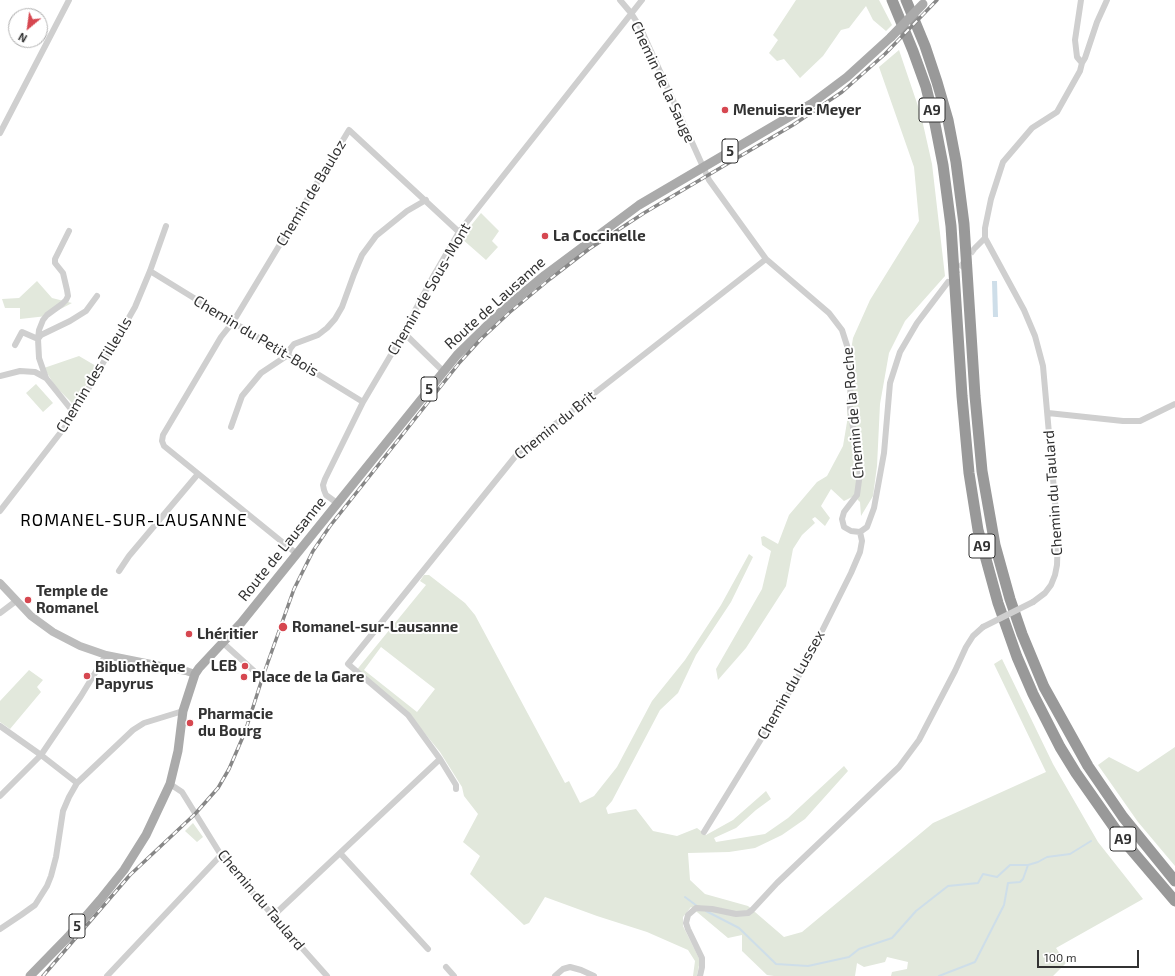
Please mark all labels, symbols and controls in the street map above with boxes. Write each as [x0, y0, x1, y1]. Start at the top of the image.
north arrow [8, 8, 48, 48]
street label: Chemin de la Sauge [627, 18, 699, 146]
text: N [16, 30, 29, 46]
road number: A9 [919, 98, 945, 122]
place label: Menuiserie Meyer [733, 101, 861, 119]
marker: Menuiserie Meyer [720, 105, 730, 115]
street label: Chemin de Bauloz [272, 137, 350, 249]
road number: 5 [722, 139, 738, 163]
street label: Chemin de Sous-Mont [384, 219, 474, 359]
place label: La Coccinelle [553, 227, 646, 245]
marker: La Coccinelle [540, 231, 550, 241]
street label: Route de Lausanne [441, 253, 549, 353]
street label: Chemin du Petit-Bois [190, 292, 322, 380]
street label: Chemin des Tilleuls [52, 314, 136, 436]
street label: Chemin de la Roche [838, 346, 868, 480]
road number: 5 [421, 377, 437, 401]
street label: Chemin du Brit [511, 387, 599, 463]
street label: Chemin du Taulard [1040, 430, 1066, 556]
street label: Route de Lausanne [234, 493, 330, 605]
district label: ROMANEL-SUR-LAUSANNE [20, 510, 248, 530]
road number: A9 [969, 534, 995, 558]
place label: Temple de Romanel [36, 582, 108, 617]
marker: Temple de Romanel [23, 595, 33, 605]
place label: Romanel-sur-Lausanne [292, 618, 458, 636]
marker: Romanel-sur-Lausanne [277, 621, 289, 633]
place label: Lhéritier [197, 625, 258, 643]
street label: Chemin du Lussex [754, 627, 828, 743]
marker: Lhéritier [184, 629, 194, 639]
place label: LEB [211, 657, 237, 675]
place label: Bibliothèque Papyrus [95, 658, 185, 693]
marker: LEB [240, 661, 250, 671]
place label: Place de la Gare [252, 668, 364, 686]
marker: Bibliothèque Papyrus [82, 671, 92, 681]
marker: Place de la Gare [239, 672, 249, 682]
place label: Pharmacie du Bourg [198, 705, 273, 740]
marker: Pharmacie du Bourg [185, 718, 195, 728]
road number: A9 [1110, 827, 1136, 851]
street label: Chemin du Taulard [214, 846, 308, 954]
road number: 5 [69, 914, 85, 938]
scale bar [1039, 942, 1141, 968]
text: 100 m [1044, 950, 1076, 964]

